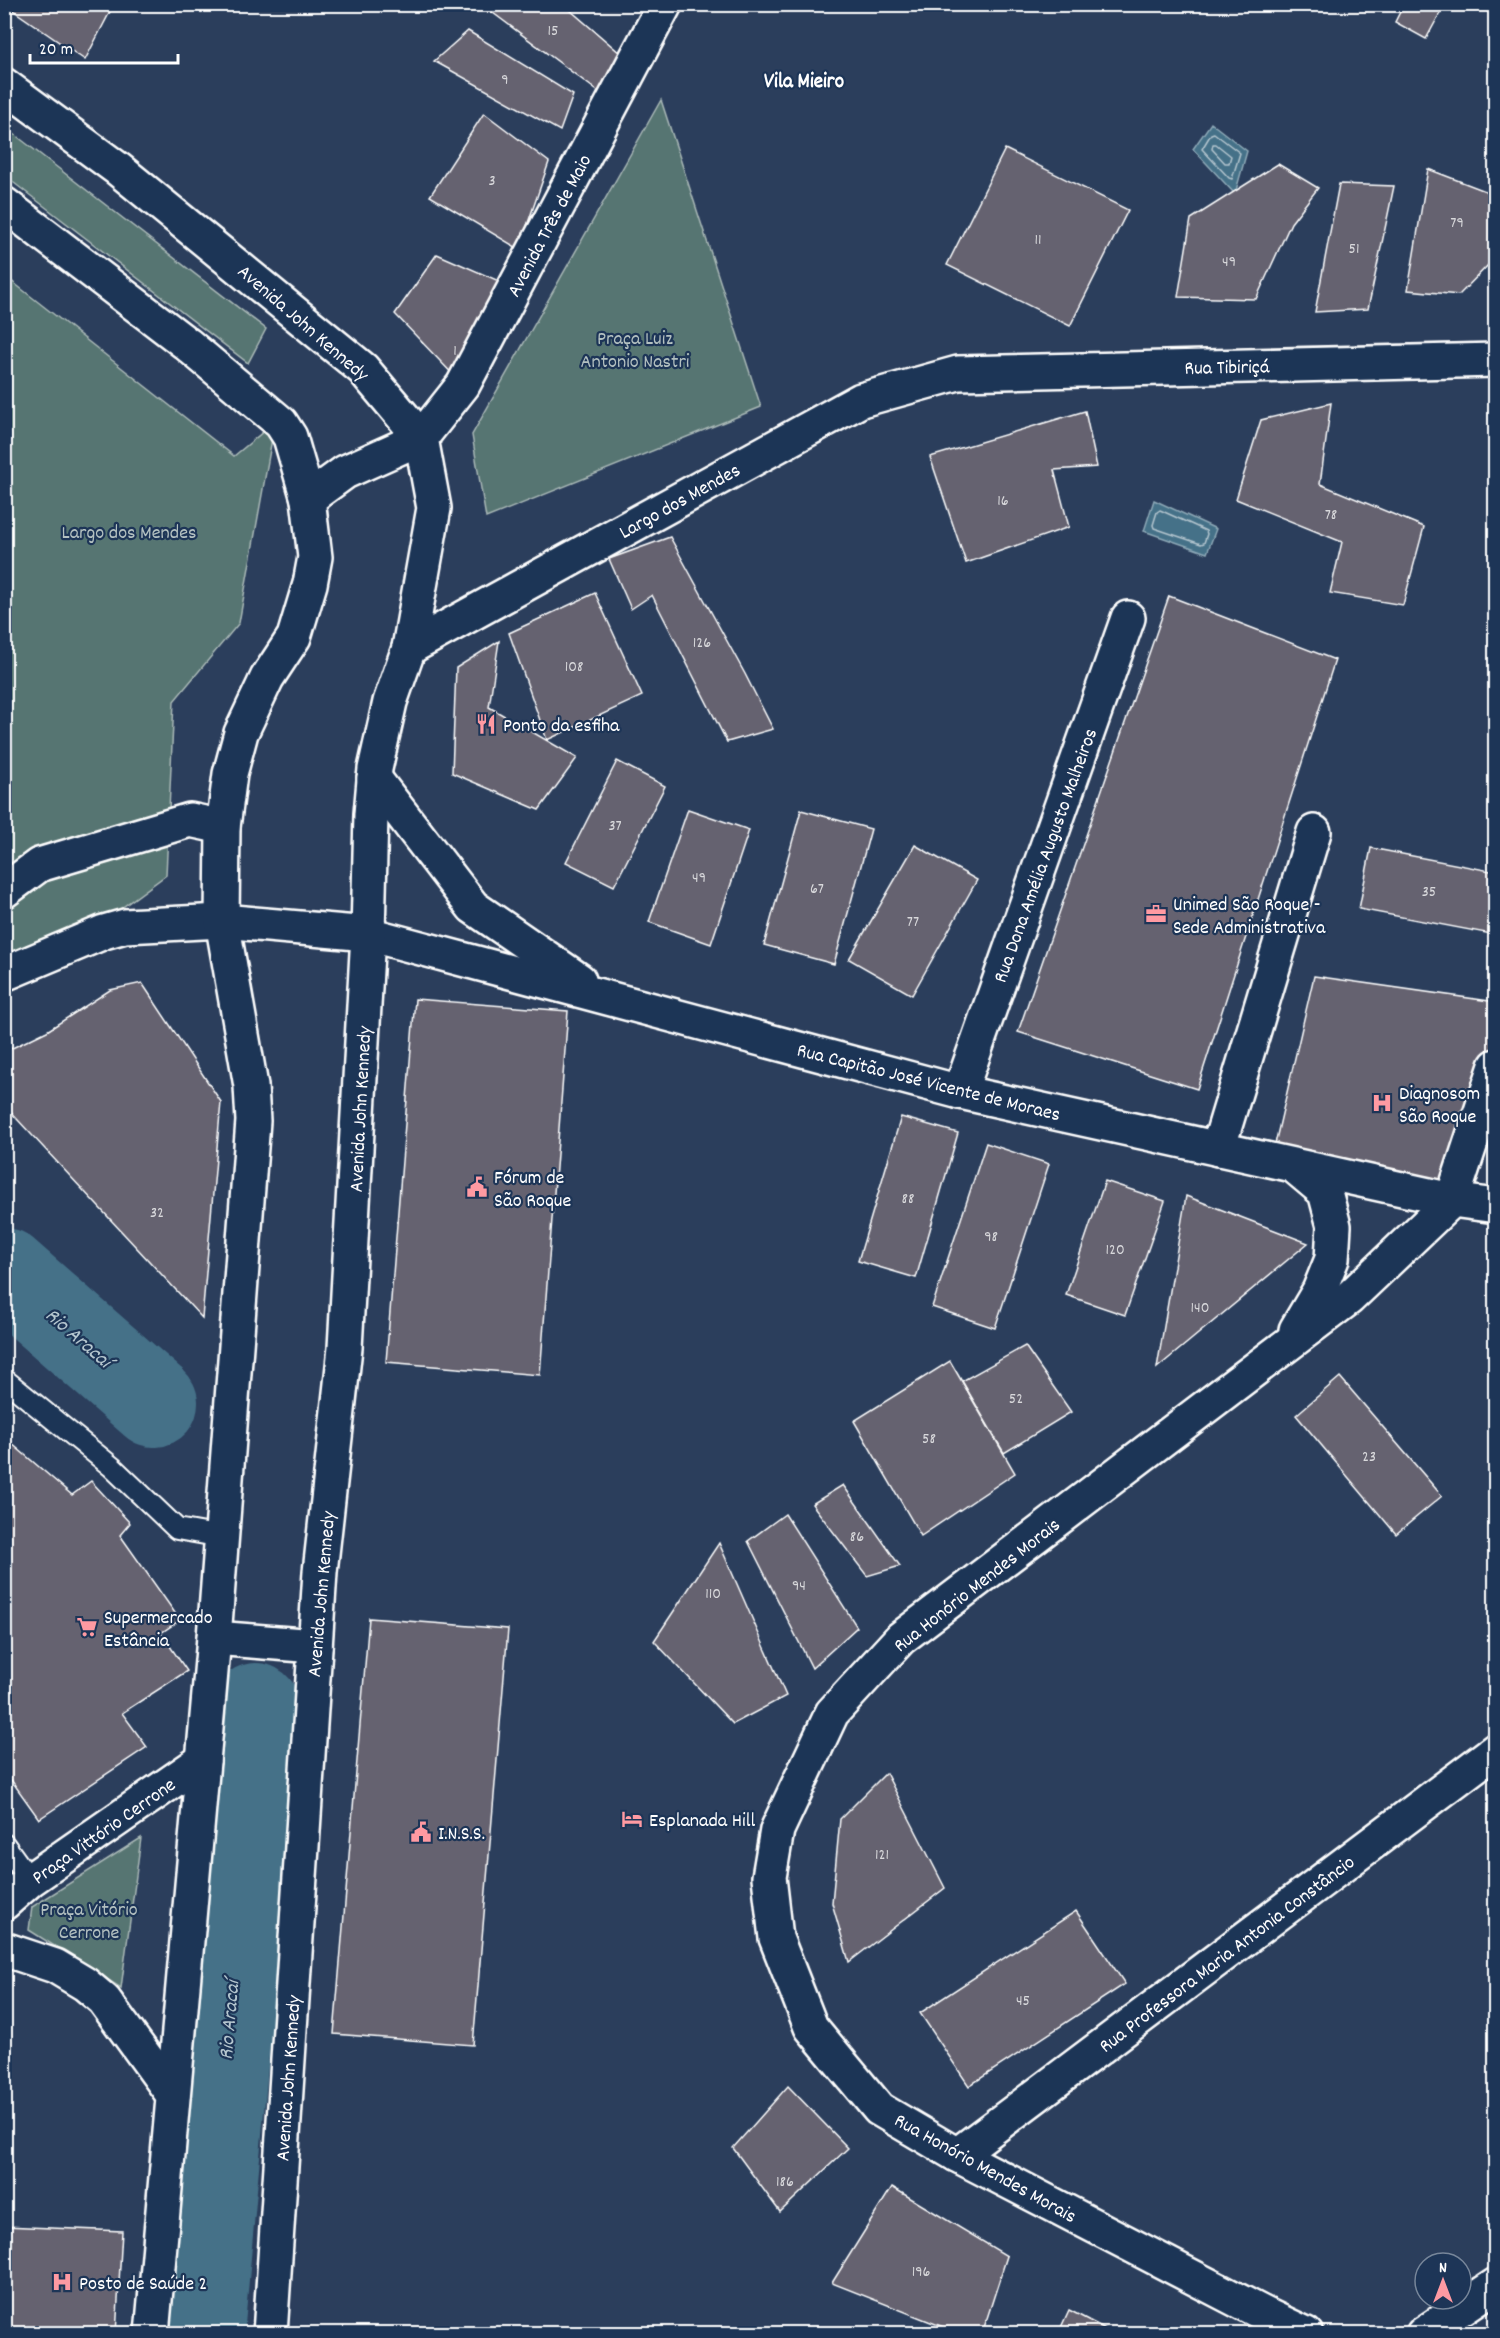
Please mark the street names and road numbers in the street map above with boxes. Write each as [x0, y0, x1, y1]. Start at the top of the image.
street label: Avenida Três de Maio [501, 150, 600, 303]
street label: Avenida John Kennedy [230, 259, 375, 390]
street label: Rua Tibiriçá [1184, 354, 1270, 384]
street label: Largo dos Mendes [615, 458, 746, 548]
street label: Rua Dona Amélia Augusto Malheiros [988, 725, 1106, 987]
street label: Avenida John Kennedy [344, 1025, 380, 1193]
street label: Rua Capitão José Vicente de Moraes [794, 1038, 1063, 1130]
street label: Avenida John Kennedy [302, 1509, 344, 1678]
street label: Rua Honório Mendes Morais [889, 1512, 1067, 1660]
street label: Praça Vittório Cerrone [27, 1772, 182, 1893]
street label: Rua Professora Maria Antonia Constâncio [1094, 1850, 1362, 2061]
street label: Avenida John Kennedy [270, 1993, 310, 2162]
street label: Rua Honório Mendes Morais [888, 2108, 1081, 2231]

